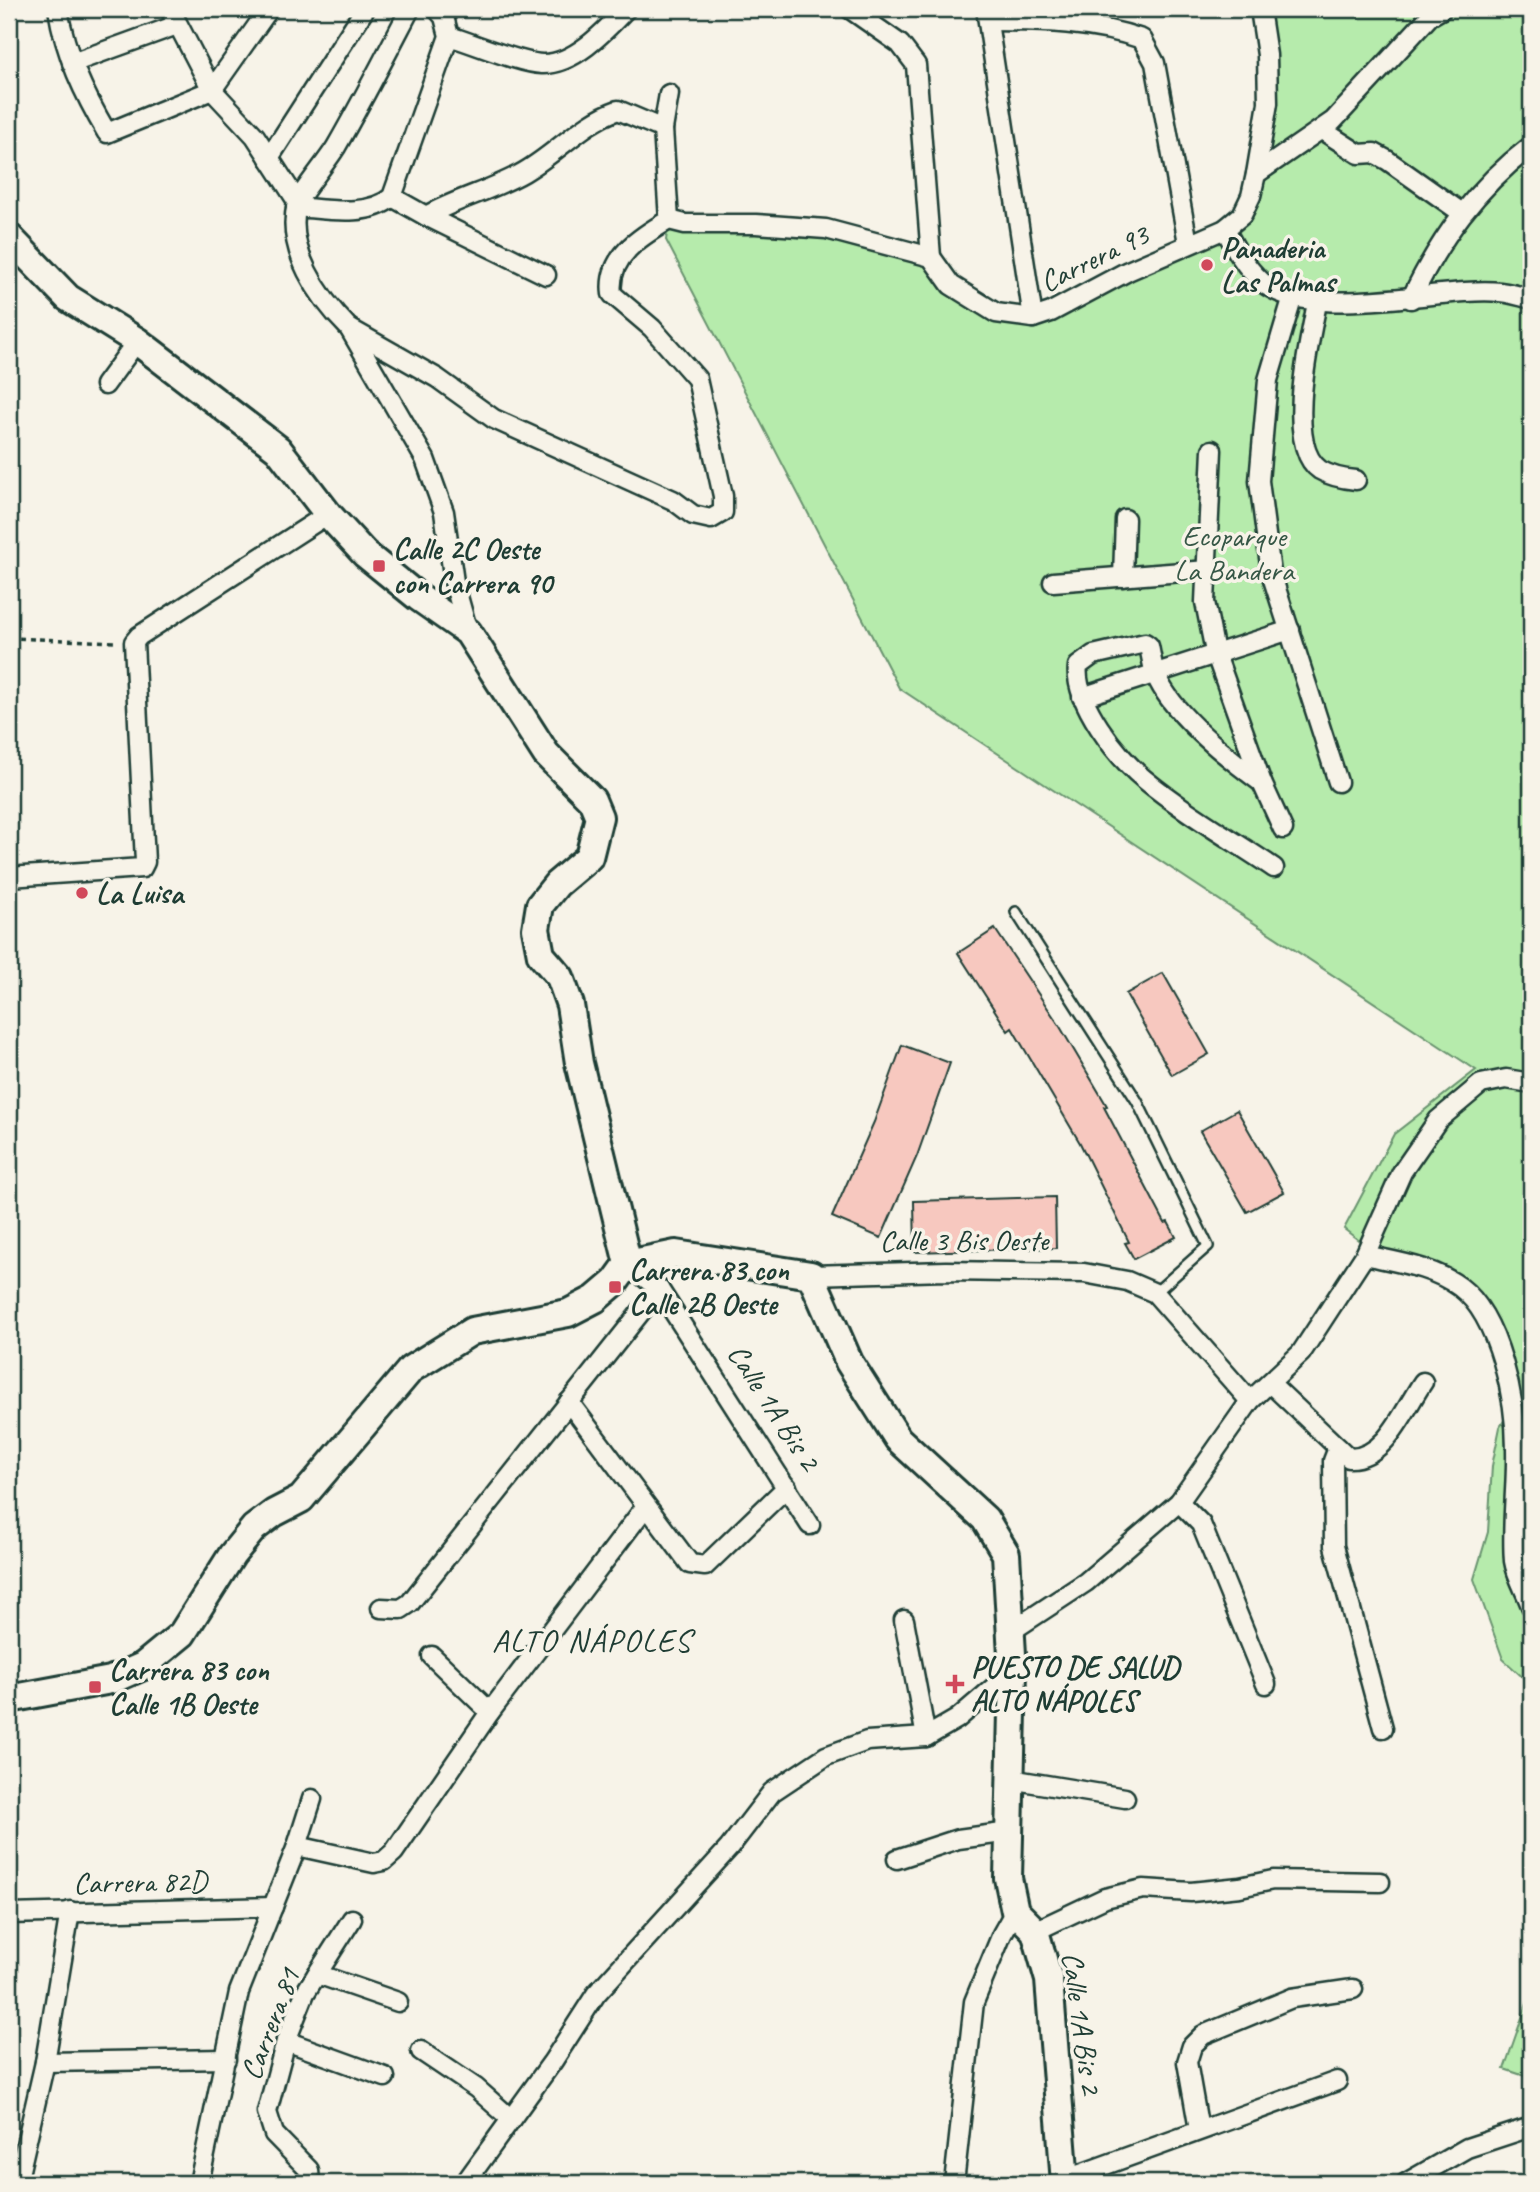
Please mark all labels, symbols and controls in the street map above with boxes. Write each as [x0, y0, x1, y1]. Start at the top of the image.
street label: Carrera 93 [1034, 214, 1157, 300]
place label: Panaderia Las Palmas [1221, 229, 1339, 301]
marker: Panaderia Las Palmas [1199, 257, 1215, 273]
park label: Ecoparque La Bandera [1174, 517, 1296, 589]
place label: Calle 2C Oeste con Carrera 90 [393, 530, 556, 602]
marker: Calle 2C Oeste con Carrera 90 [371, 558, 387, 574]
place label: La Luisa [96, 874, 186, 912]
marker: La Luisa [74, 885, 90, 901]
street label: Calle 3 Bis Oeste [880, 1221, 1051, 1259]
place label: Carrera 83 con Calle 2B Oeste [629, 1251, 790, 1323]
marker: Carrera 83 con Calle 2B Oeste [607, 1279, 623, 1295]
street label: Calle 1A Bis 2 [719, 1337, 830, 1479]
district label: ALTO NÁPOLES [492, 1620, 696, 1661]
place label: PUESTO DE SALUD ALTO NÁPOLES [971, 1648, 1182, 1720]
place label: Carrera 83 con Calle 1B Oeste [109, 1651, 270, 1723]
marker: PUESTO DE SALUD ALTO NÁPOLES [945, 1674, 965, 1694]
marker: Carrera 83 con Calle 1B Oeste [87, 1679, 103, 1695]
street label: Carrera 82D [73, 1862, 210, 1902]
street label: Calle 1A Bis 2 [1053, 1950, 1111, 2099]
street label: Carrera 81 [231, 1962, 309, 2085]

